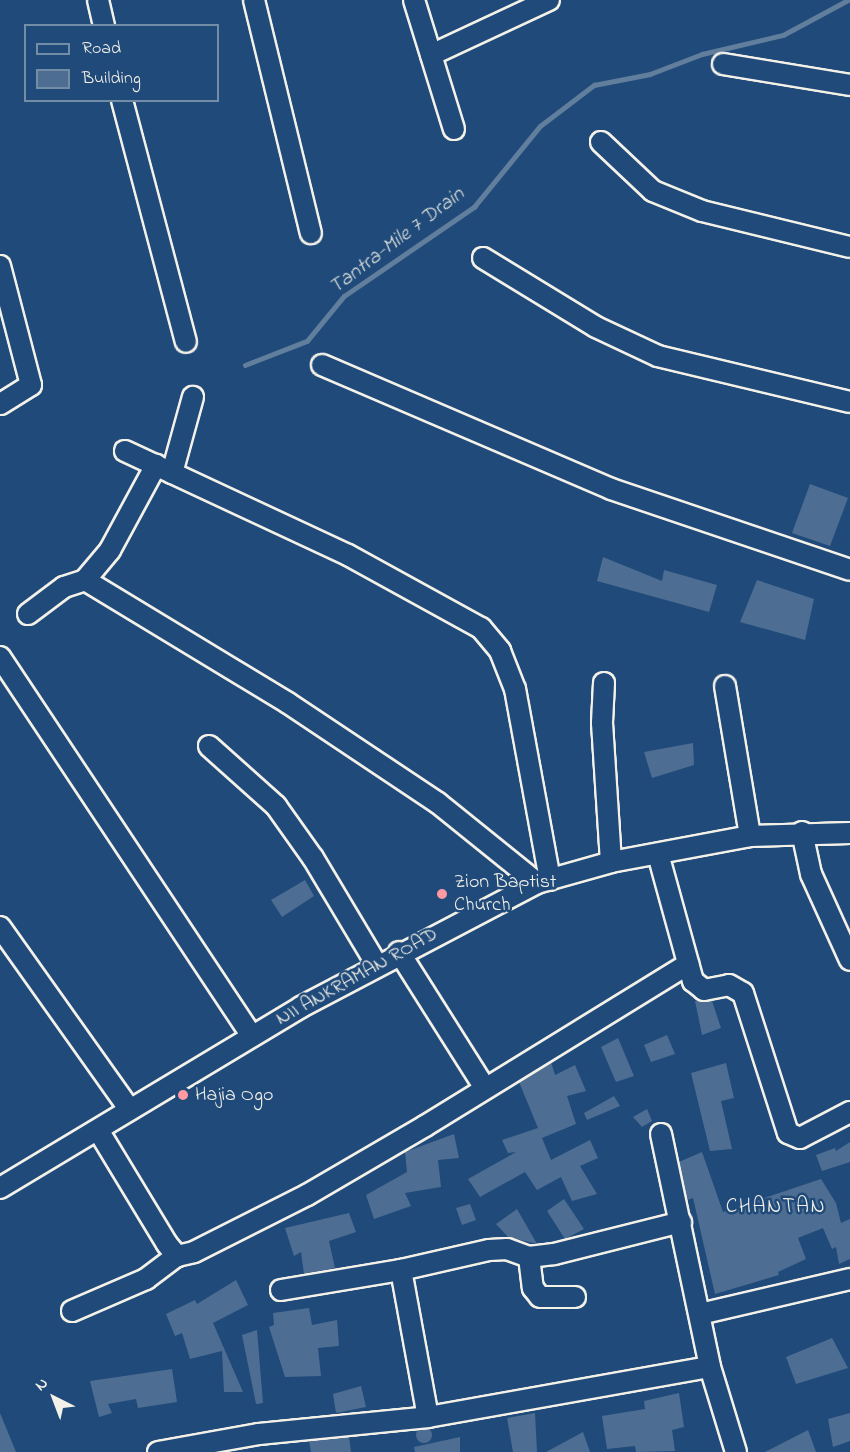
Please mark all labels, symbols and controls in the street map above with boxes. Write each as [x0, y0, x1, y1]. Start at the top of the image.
legend [24, 24, 219, 102]
text: Road [82, 36, 121, 62]
text: Building [82, 66, 141, 92]
water label: Tantra-Mile 7 Drain [325, 182, 469, 300]
place label: Zion Baptist Church [454, 870, 557, 917]
marker: Zion Baptist Church [435, 887, 449, 901]
street label: NII ANKRAMAN ROAD [272, 923, 442, 1031]
place label: Hajia Ogo [195, 1083, 273, 1107]
marker: Hajia Ogo [176, 1088, 190, 1102]
district label: CHANTAN [726, 1194, 826, 1220]
north arrow [24, 1368, 84, 1428]
text: N [30, 1372, 54, 1397]

